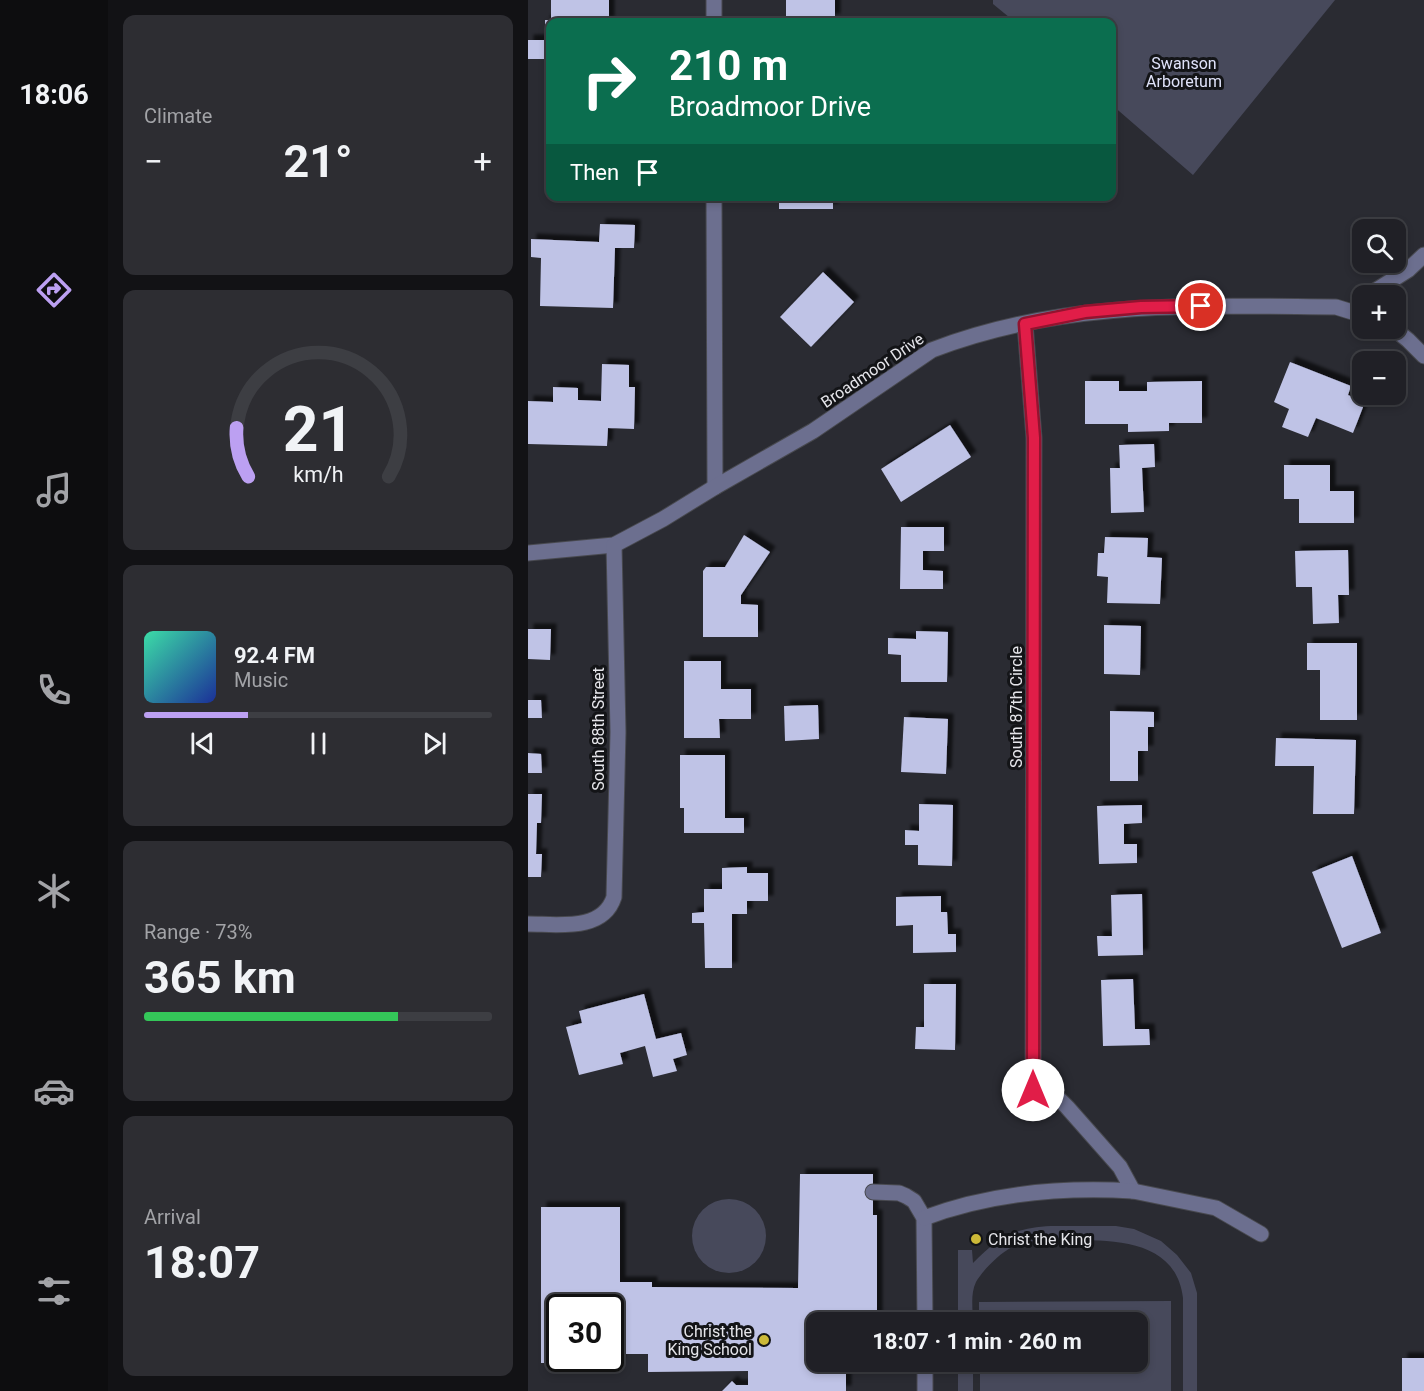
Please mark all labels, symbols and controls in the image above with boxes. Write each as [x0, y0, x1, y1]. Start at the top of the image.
text: 210 m [669, 41, 788, 90]
icon: right [570, 42, 648, 120]
park label: Swanson Arboretum [1146, 54, 1222, 91]
text: 18:06 [19, 79, 89, 111]
text: Broadmoor Drive [669, 91, 871, 123]
text: Climate [144, 104, 212, 128]
text: 21° [283, 135, 353, 188]
text: − [144, 142, 163, 181]
text: + [473, 142, 492, 181]
icon: arrive [631, 156, 664, 189]
text: Then [570, 160, 619, 185]
map controls [1352, 219, 1406, 405]
button: search [1352, 219, 1406, 273]
icon: directions [33, 269, 75, 311]
pin [1175, 280, 1226, 331]
button: + [1352, 285, 1406, 339]
icon: arrive [1184, 289, 1217, 322]
street label: Broadmoor Drive [817, 329, 927, 412]
button: − [1352, 351, 1406, 405]
text: 21 [282, 393, 354, 466]
text: km/h [293, 463, 343, 488]
icon: music [33, 469, 75, 511]
text: 92.4 FM [234, 643, 315, 668]
street label: South 87th Circle [1007, 646, 1026, 768]
street label: South 88th Street [589, 667, 608, 791]
text: Music [234, 668, 288, 692]
icon: phone [33, 669, 75, 711]
icon: previous [186, 727, 219, 760]
icon: pause [302, 727, 335, 760]
icon: next [418, 727, 451, 760]
icon: climate [33, 870, 75, 912]
text: Range · 73% [144, 920, 252, 944]
text: 365 km [144, 951, 296, 1004]
position arrow [1001, 1058, 1065, 1122]
icon: car [33, 1070, 75, 1112]
text: Arrival [144, 1205, 201, 1229]
place label: Christ the King [988, 1230, 1092, 1249]
marker: Christ the King [969, 1232, 983, 1246]
text: 18:07 [144, 1236, 260, 1289]
icon: filters [33, 1270, 75, 1312]
speed limit sign: 30 [546, 1294, 624, 1372]
place label: Christ the King School [667, 1322, 752, 1359]
text: 18:07 · 1 min · 260 m [872, 1329, 1082, 1354]
marker: Christ the King School [757, 1333, 771, 1347]

